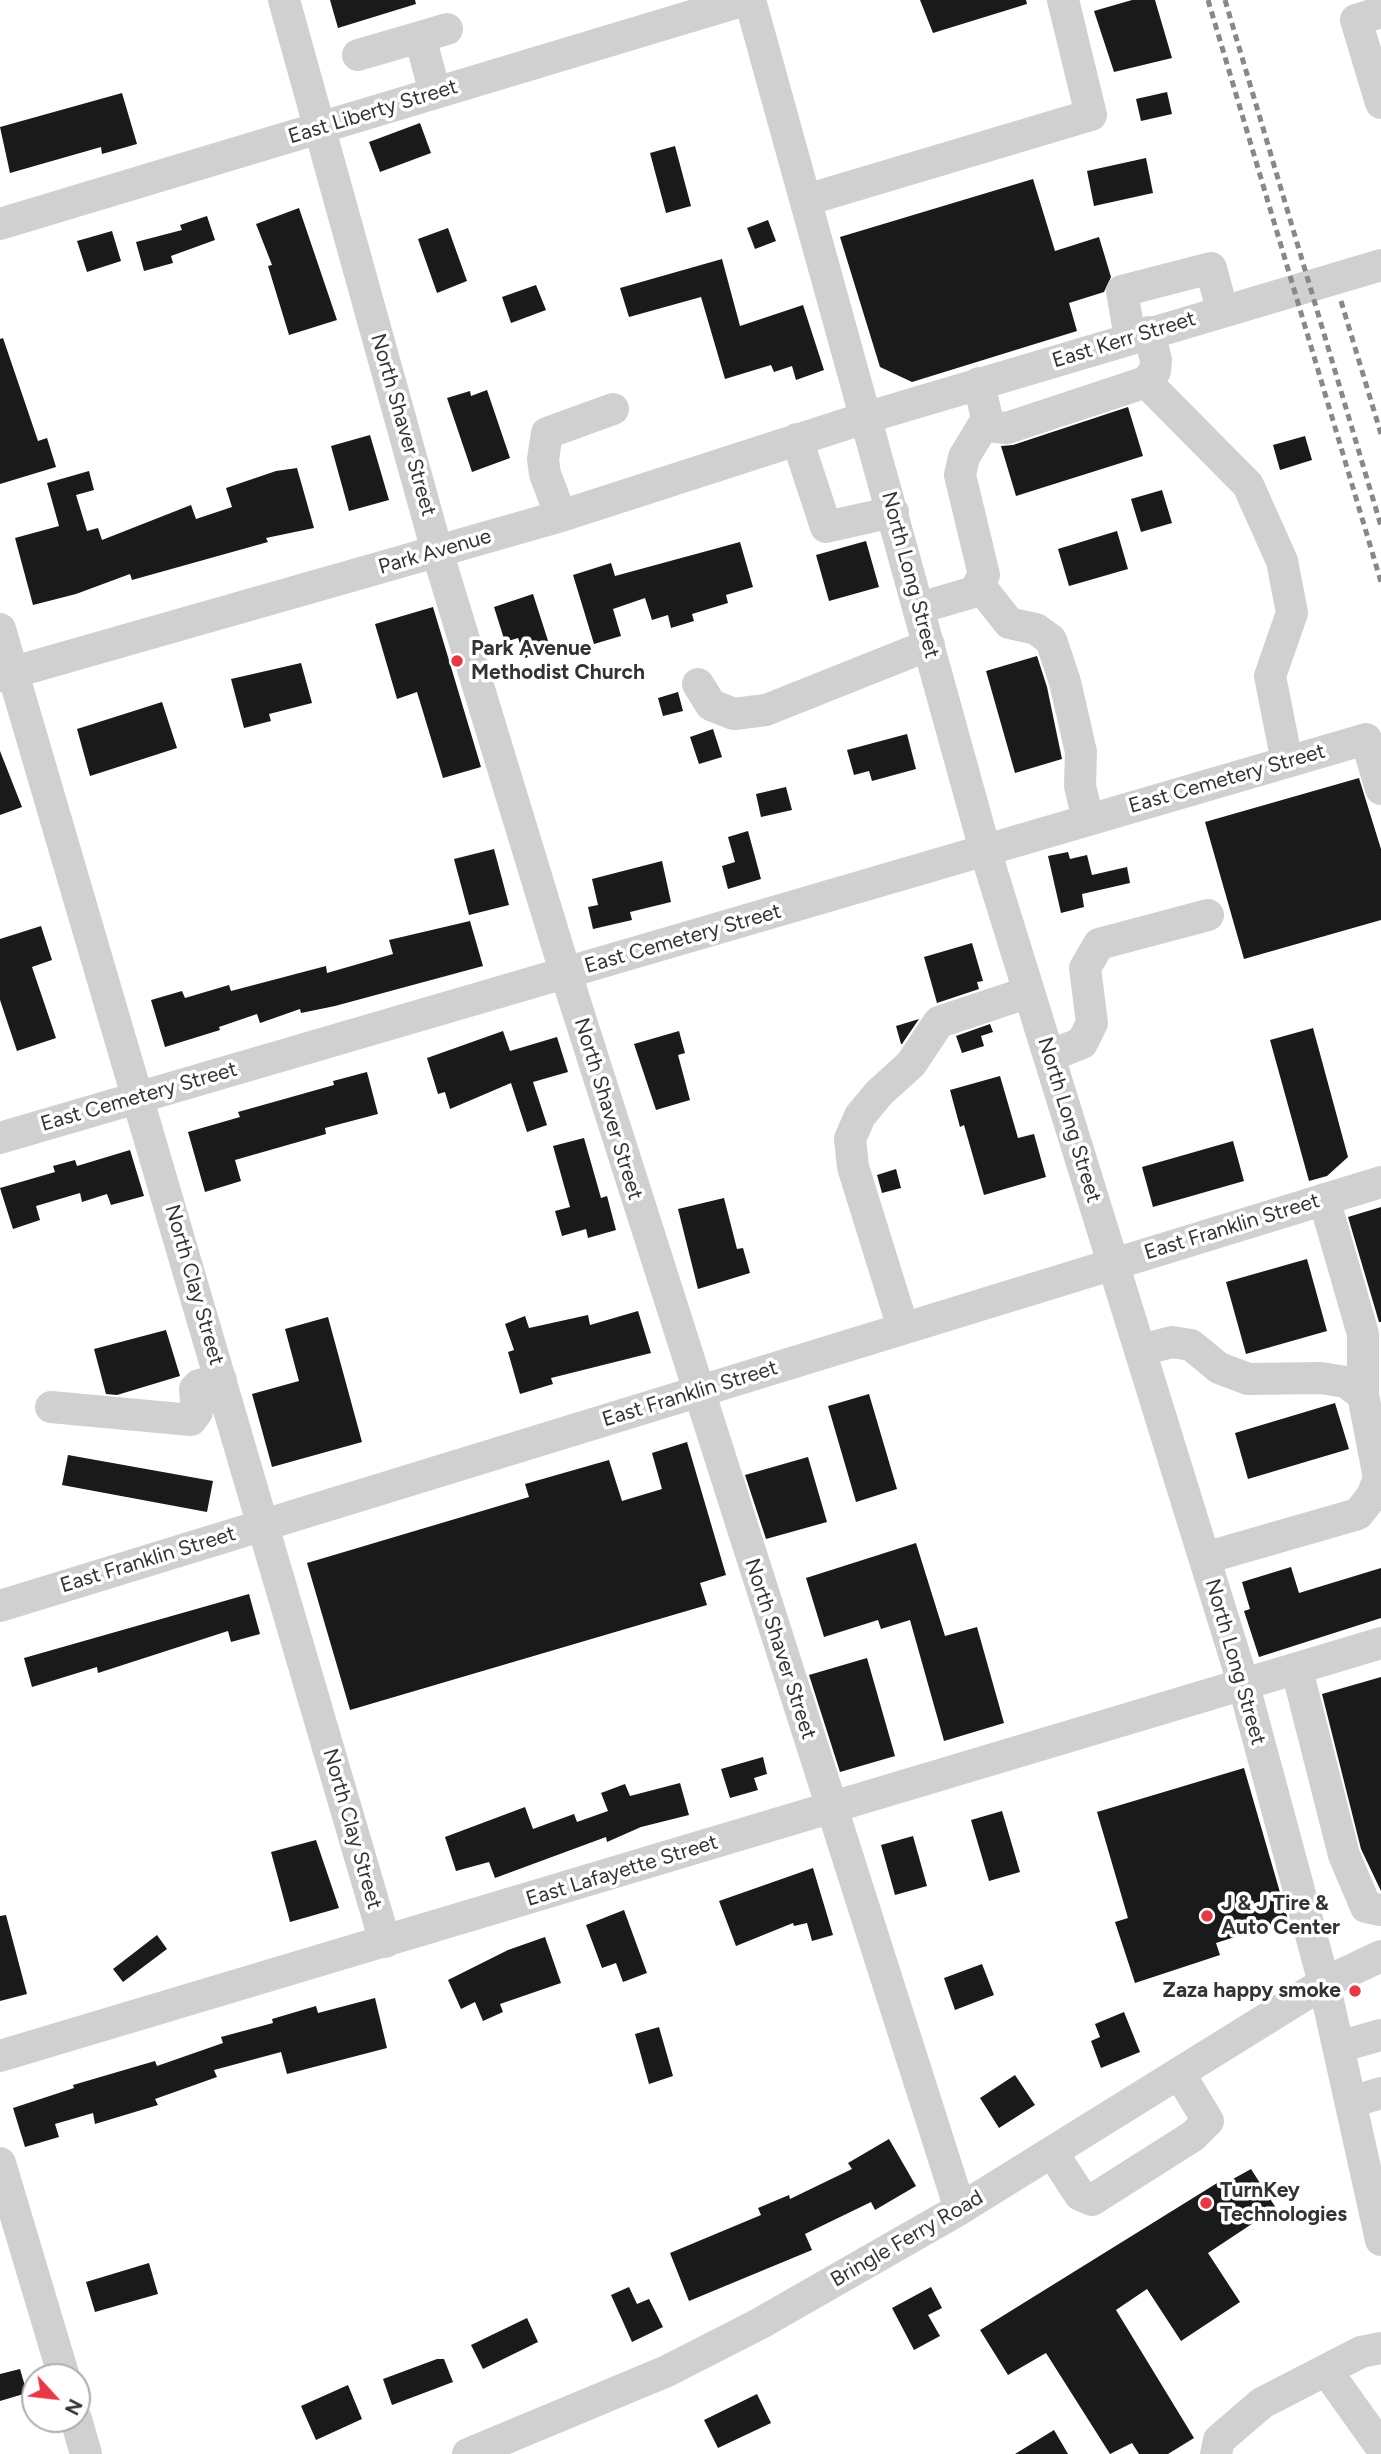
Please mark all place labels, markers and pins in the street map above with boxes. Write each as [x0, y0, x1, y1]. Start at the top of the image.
place label: Park Avenue Methodist Church [471, 636, 645, 686]
marker: Park Avenue Methodist Church [449, 653, 465, 669]
place label: J & J Tire & Auto Center [1221, 1891, 1340, 1941]
marker: J & J Tire & Auto Center [1199, 1908, 1215, 1924]
place label: Zaza happy smoke [1163, 1978, 1341, 2004]
marker: Zaza happy smoke [1347, 1983, 1363, 1999]
place label: TurnKey Technologies [1220, 2178, 1347, 2228]
marker: TurnKey Technologies [1198, 2195, 1214, 2211]

